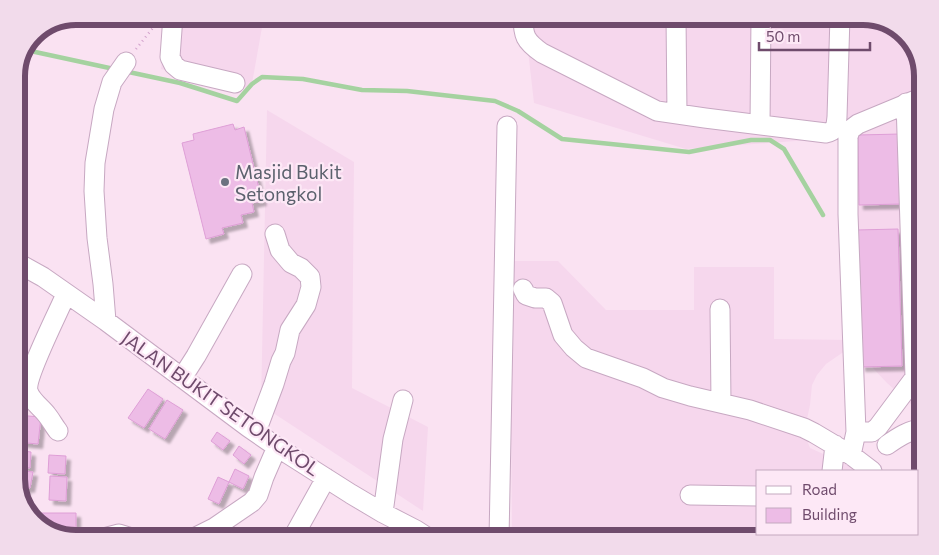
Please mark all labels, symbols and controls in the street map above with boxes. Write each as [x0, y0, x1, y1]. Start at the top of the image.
scale bar [759, 20, 870, 52]
text: 50 m [766, 27, 800, 45]
place label: Masjid Bukit Setongkol [235, 160, 342, 205]
marker: Masjid Bukit Setongkol [219, 176, 231, 188]
street label: JALAN BUKIT SETONGKOL [117, 326, 325, 480]
legend [756, 470, 919, 535]
text: Road [802, 480, 837, 498]
text: Building [802, 505, 857, 523]

